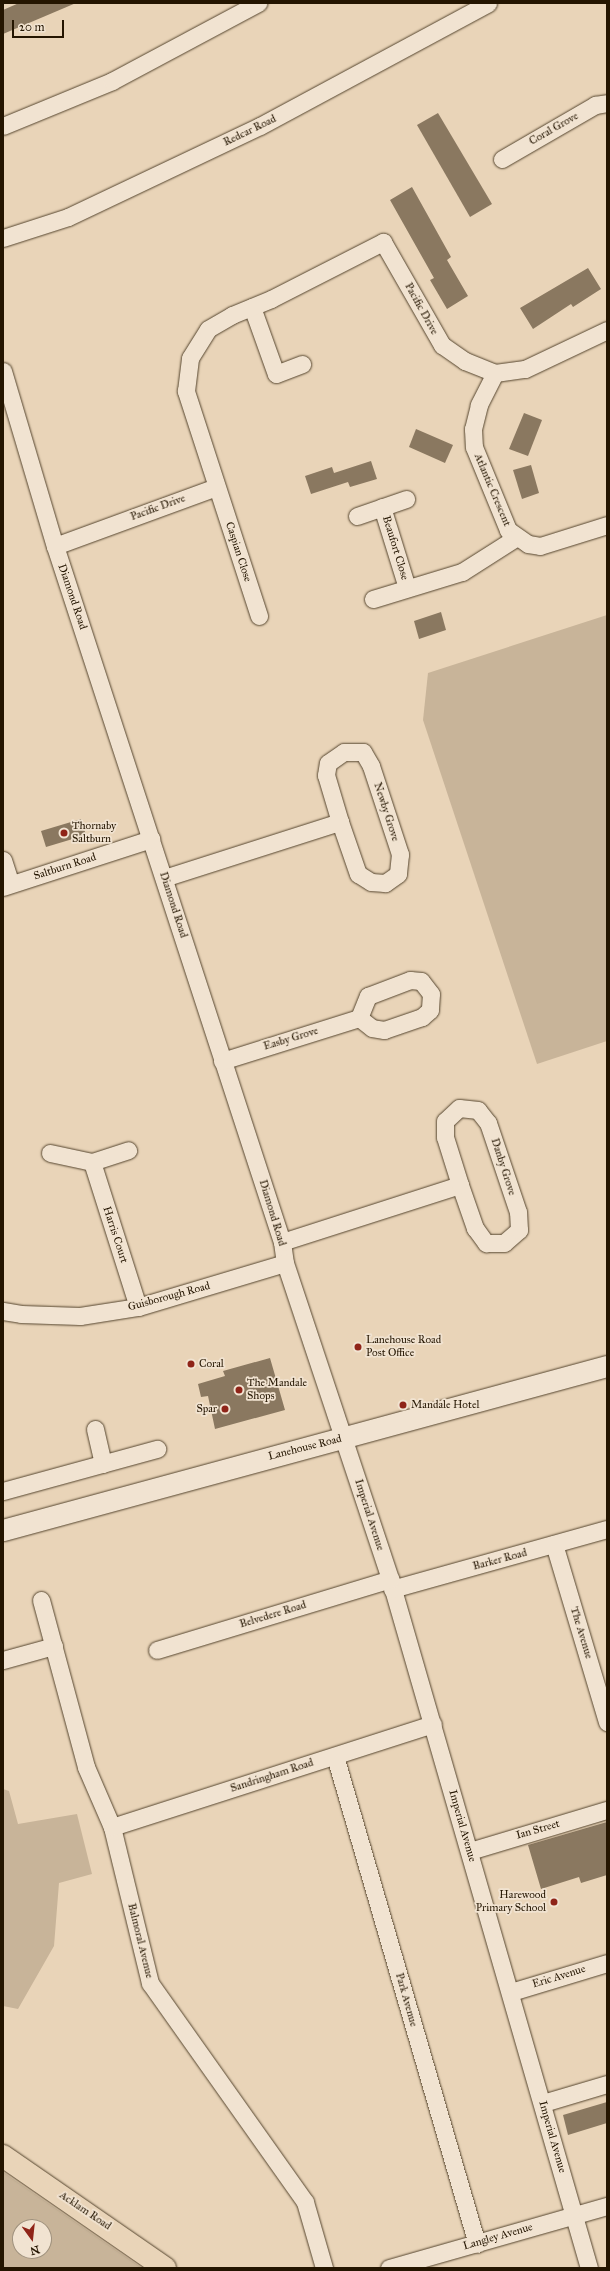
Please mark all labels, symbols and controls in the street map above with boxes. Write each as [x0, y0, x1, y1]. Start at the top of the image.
scale bar [14, 12, 66, 38]
text: 20 m [19, 20, 45, 34]
street label: Coral Grove [527, 110, 581, 148]
street label: Redcar Road [221, 113, 279, 149]
street label: Pacific Drive [401, 281, 441, 337]
street label: Atlantic Crescent [471, 452, 513, 528]
street label: Pacific Drive [129, 492, 187, 524]
street label: Beaufort Close [379, 514, 411, 582]
street label: Caspian Close [222, 520, 254, 584]
street label: Diamond Road [55, 562, 89, 632]
street label: Newby Grove [370, 781, 402, 843]
place label: Thornaby Saltburn [72, 820, 116, 846]
marker: Thornaby Saltburn [59, 828, 69, 838]
street label: Saltburn Road [32, 851, 98, 883]
street label: Diamond Road [156, 870, 190, 940]
street label: Easby Grove [262, 1024, 320, 1054]
street label: Danby Grove [488, 1137, 518, 1197]
street label: Diamond Road [256, 1178, 288, 1248]
street label: Harris Court [100, 1205, 130, 1265]
street label: Guisborough Road [126, 1280, 212, 1314]
place label: Lanehouse Road Post Office [366, 1334, 441, 1360]
marker: Lanehouse Road Post Office [353, 1342, 363, 1352]
place label: Coral [199, 1357, 224, 1371]
marker: Coral [186, 1359, 196, 1369]
place label: The Mandale Shops [247, 1377, 307, 1403]
marker: The Mandale Shops [234, 1385, 244, 1395]
place label: Mandale Hotel [411, 1398, 479, 1412]
marker: Mandale Hotel [398, 1400, 408, 1410]
place label: Spar [196, 1402, 217, 1416]
marker: Spar [220, 1404, 230, 1414]
street label: Lanehouse Road [267, 1432, 343, 1464]
street label: Imperial Avenue [351, 1478, 387, 1552]
street label: Barker Road [471, 1546, 529, 1574]
street label: Belvedere Road [238, 1599, 308, 1631]
street label: The Avenue [567, 1605, 595, 1661]
street label: Sandringham Road [229, 1756, 315, 1796]
street label: Imperial Avenue [445, 1789, 479, 1863]
street label: Ian Street [515, 1817, 561, 1843]
place label: Harewood Primary School [476, 1889, 546, 1915]
marker: Harewood Primary School [549, 1897, 559, 1907]
street label: Balmoral Avenue [124, 1902, 156, 1980]
street label: Eric Avenue [531, 1963, 587, 1991]
street label: Park Avenue [392, 1972, 420, 2028]
street label: Imperial Avenue [535, 2100, 569, 2174]
street label: Acklam Road [57, 2189, 113, 2233]
north arrow [12, 2219, 52, 2259]
street label: Langley Avenue [462, 2221, 534, 2253]
text: N [29, 2243, 41, 2258]

